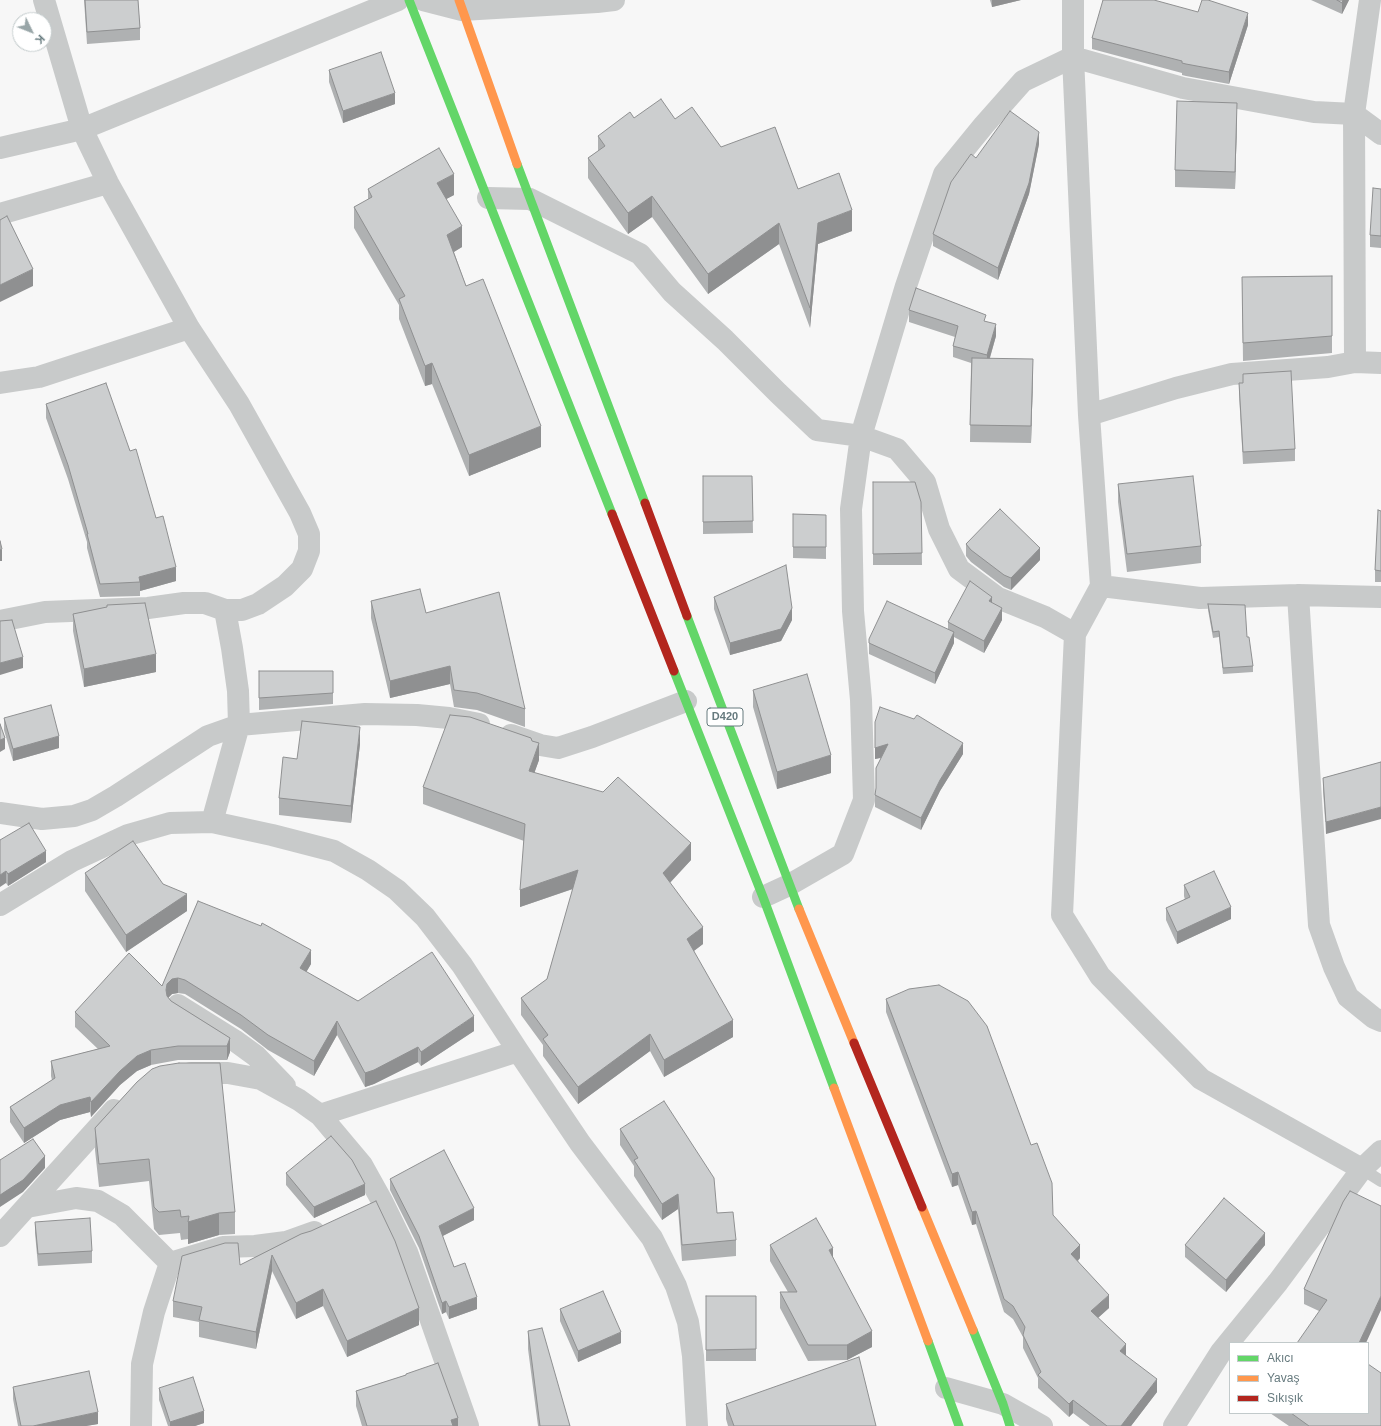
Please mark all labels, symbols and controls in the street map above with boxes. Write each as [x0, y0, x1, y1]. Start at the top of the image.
north arrow [12, 12, 52, 52]
text: K [33, 32, 47, 46]
road number: D420 [707, 708, 743, 726]
legend [1229, 1342, 1369, 1414]
text: Akıcı [1267, 1351, 1294, 1365]
text: Yavaş [1267, 1371, 1299, 1385]
text: Sıkışık [1267, 1391, 1303, 1405]

